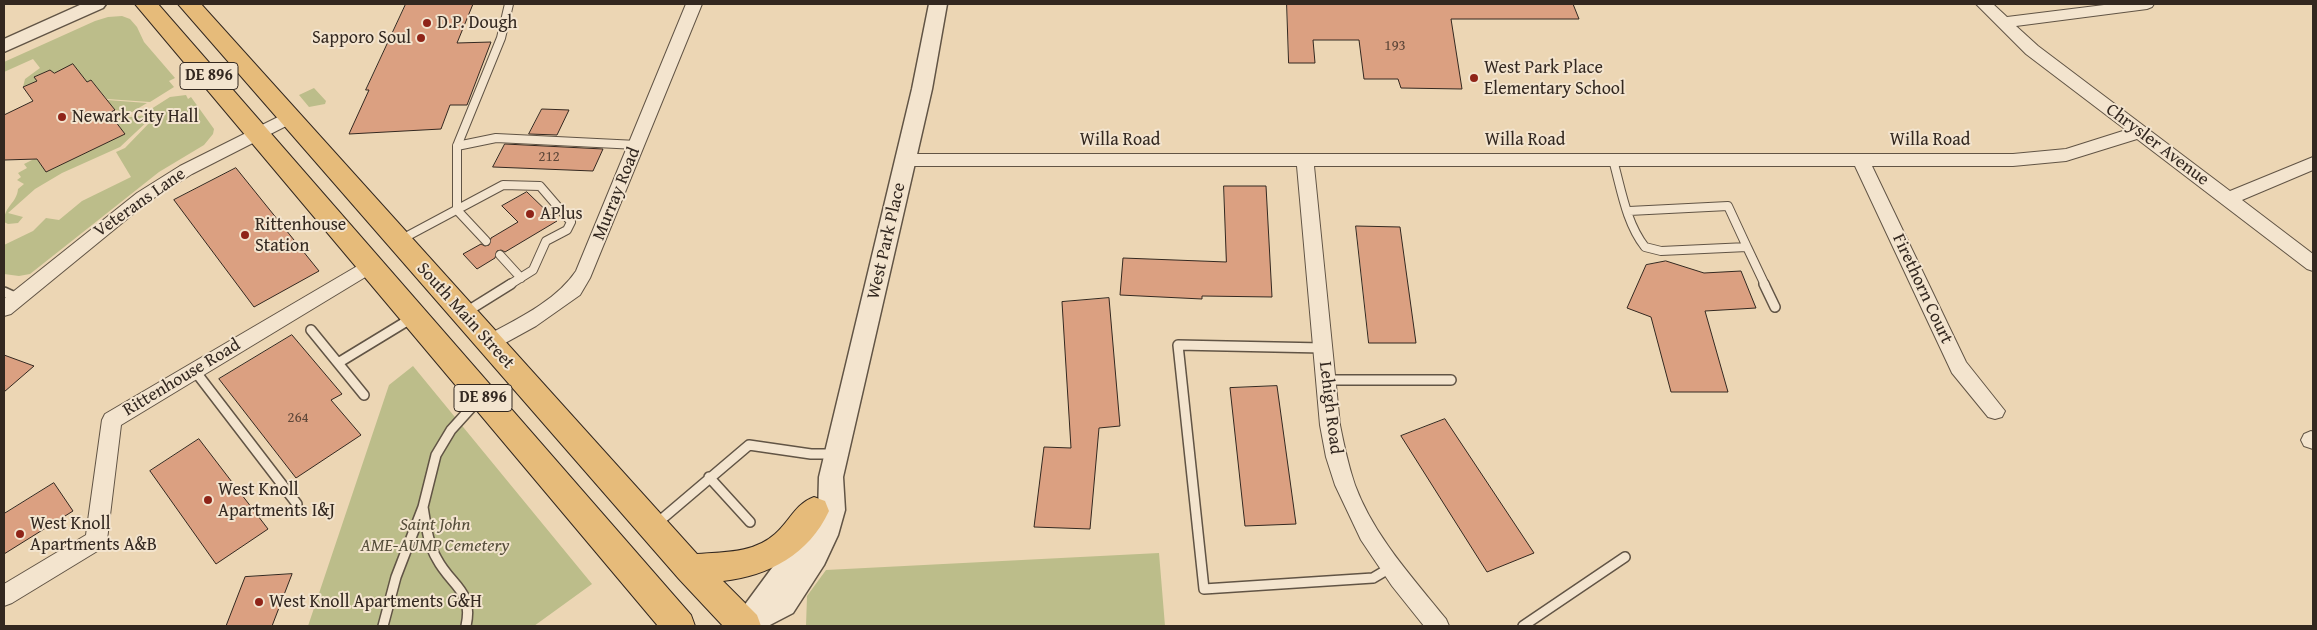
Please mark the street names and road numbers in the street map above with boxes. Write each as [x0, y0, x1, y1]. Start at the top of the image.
road number: DE 896 [180, 62, 238, 90]
street label: Chrysler Avenue [2101, 99, 2213, 191]
street label: Willa Road [1080, 129, 1160, 151]
street label: Willa Road [1485, 129, 1565, 151]
street label: Willa Road [1890, 129, 1970, 151]
street label: Murray Road [589, 144, 645, 244]
street label: Veterans Lane [90, 164, 190, 242]
street label: West Park Place [863, 181, 911, 301]
street label: Firethorn Court [1887, 230, 1957, 348]
street label: South Main Street [411, 258, 519, 374]
street label: Rittenhouse Road [119, 335, 245, 421]
street label: Lehigh Road [1314, 360, 1346, 456]
road number: DE 896 [454, 384, 512, 412]

